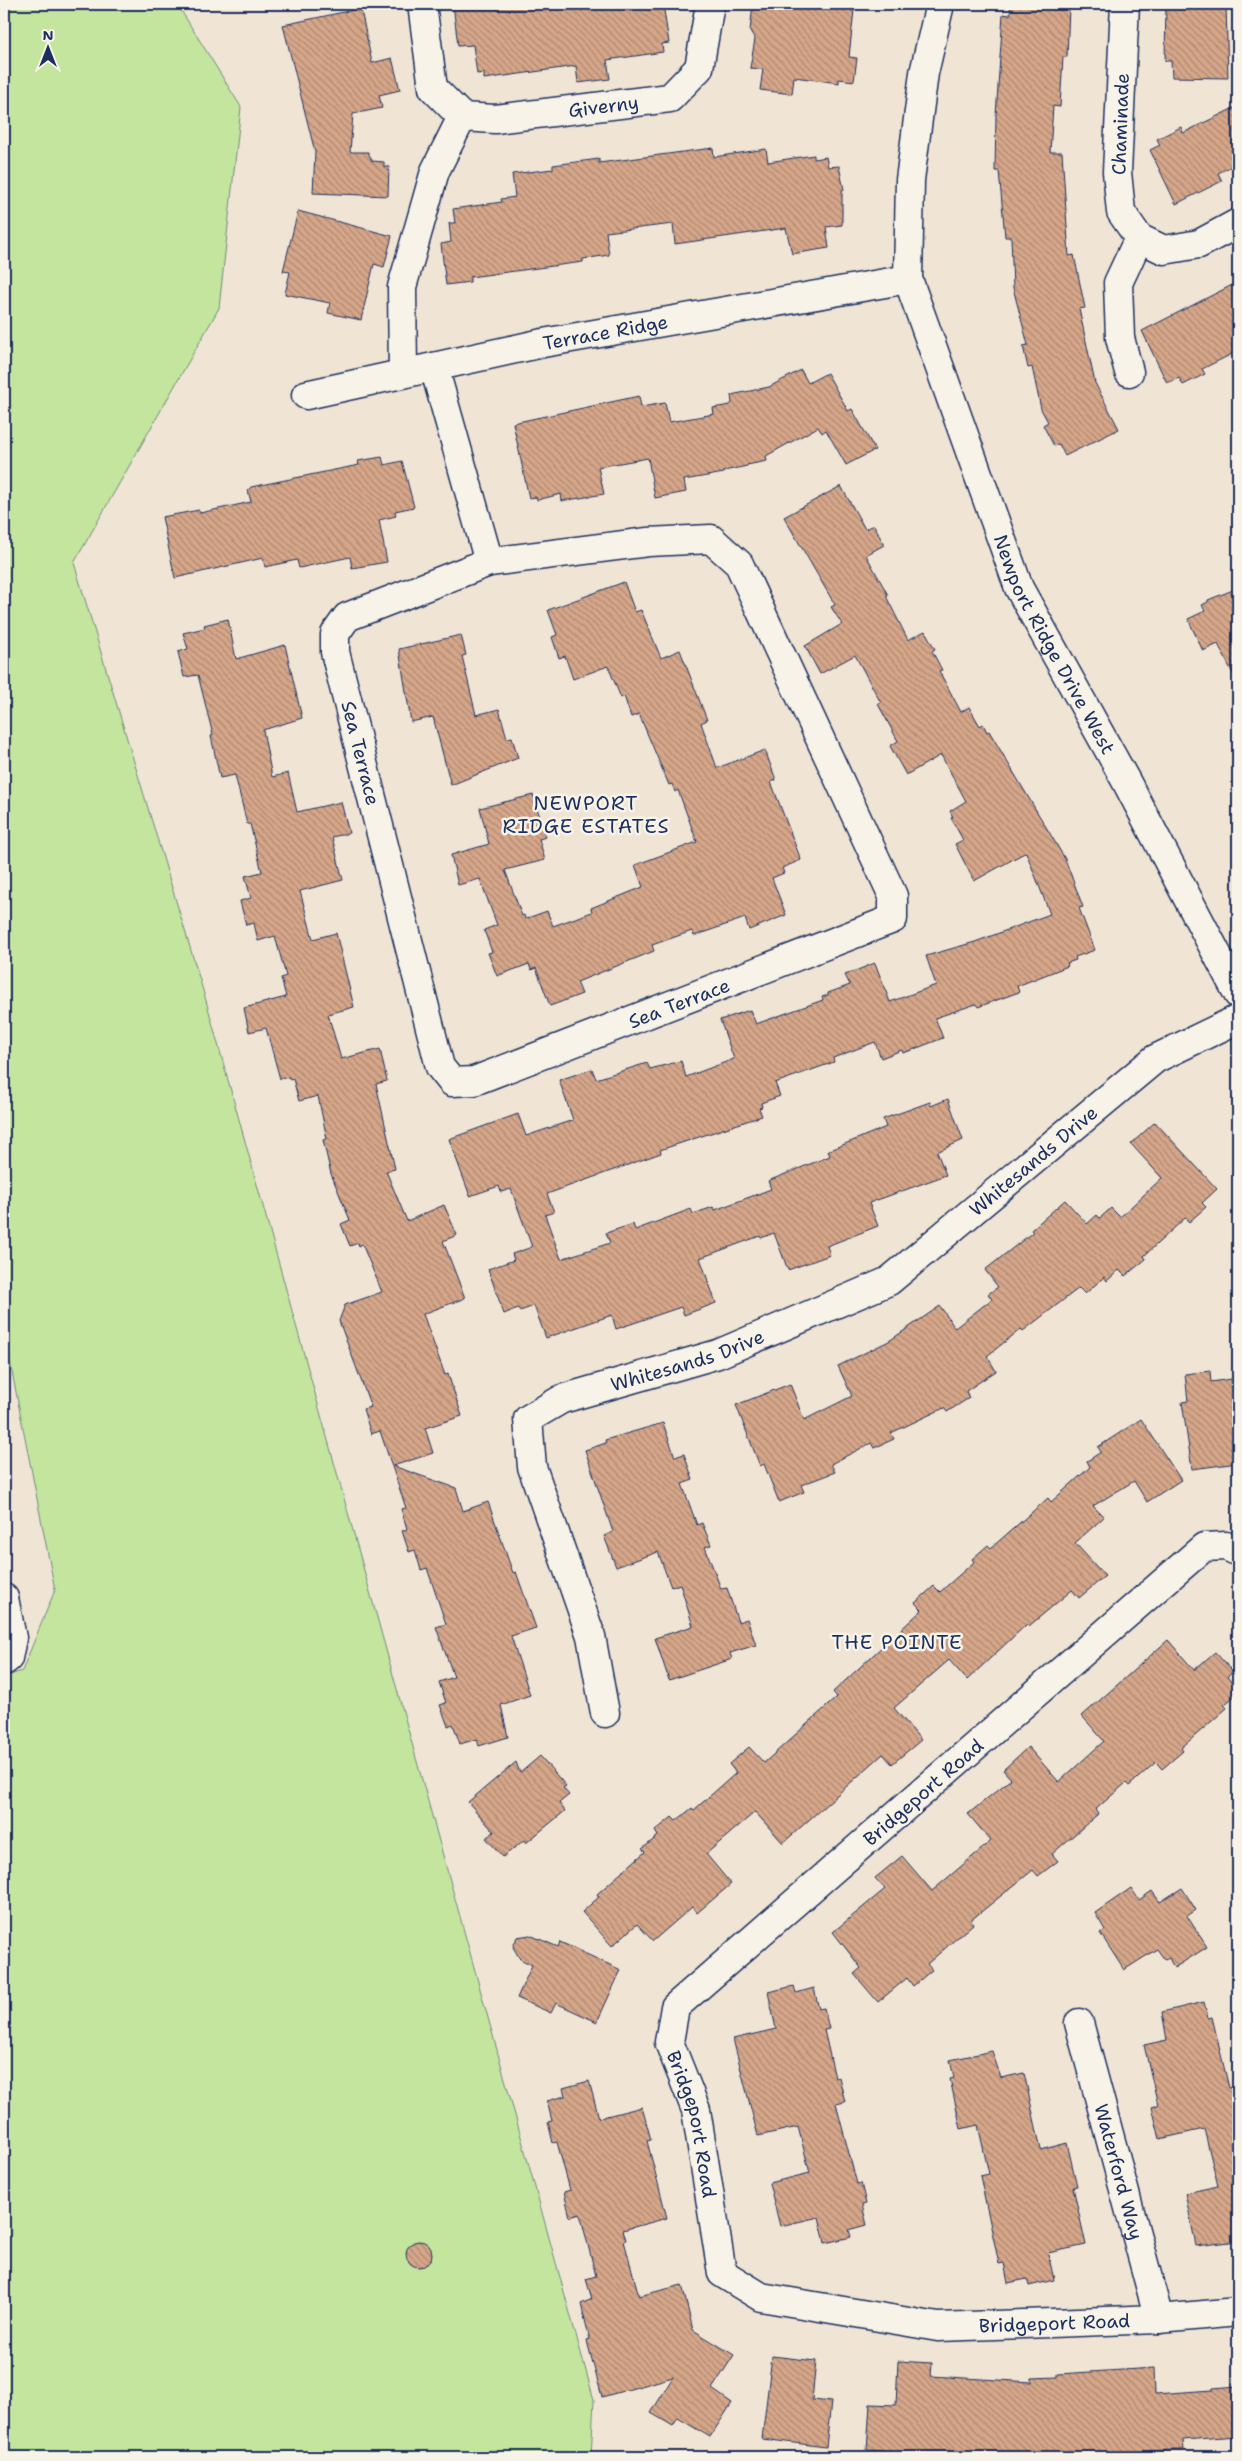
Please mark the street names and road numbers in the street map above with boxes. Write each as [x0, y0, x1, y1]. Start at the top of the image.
street label: Chaminade [1106, 73, 1135, 175]
street label: Giverny [567, 90, 640, 123]
street label: Terrace Ridge [541, 309, 670, 356]
street label: Newport Ridge Drive West [988, 531, 1121, 759]
street label: Sea Terrace [335, 698, 386, 808]
street label: Sea Terrace [625, 973, 734, 1034]
street label: Whitesands Drive [964, 1100, 1103, 1222]
street label: Whitesands Drive [608, 1324, 768, 1397]
street label: Bridgeport Road [858, 1733, 989, 1852]
street label: Bridgeport Road [661, 2047, 722, 2200]
street label: Waterford Way [1088, 2101, 1149, 2243]
street label: Bridgeport Road [978, 2308, 1131, 2339]

